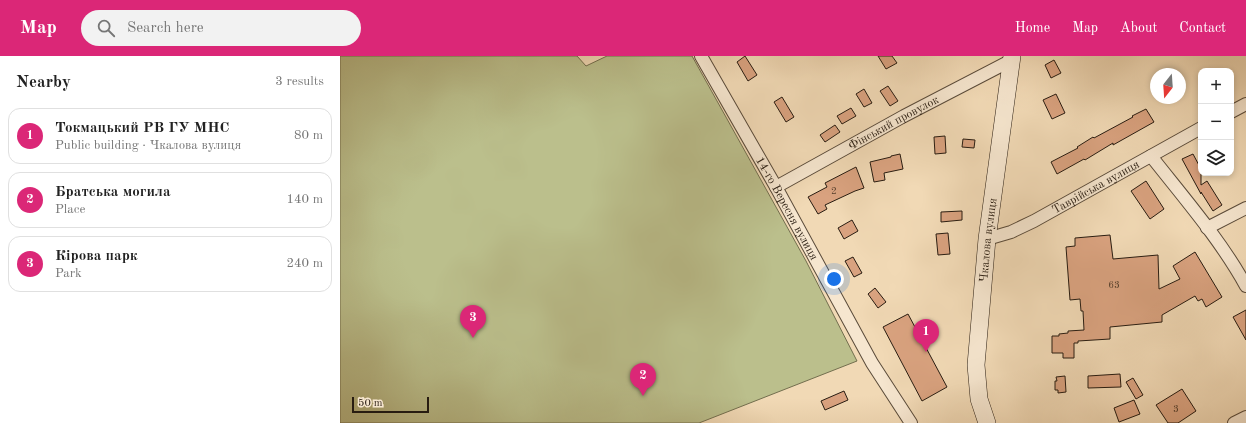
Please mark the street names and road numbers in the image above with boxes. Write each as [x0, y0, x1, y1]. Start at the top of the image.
street label: Фінський провулок [847, 94, 941, 153]
street label: 14-го Вересня вулиця [753, 155, 820, 262]
street label: Таврійська вулиця [1050, 158, 1142, 217]
street label: Чкалова вулиця [978, 197, 1000, 283]

